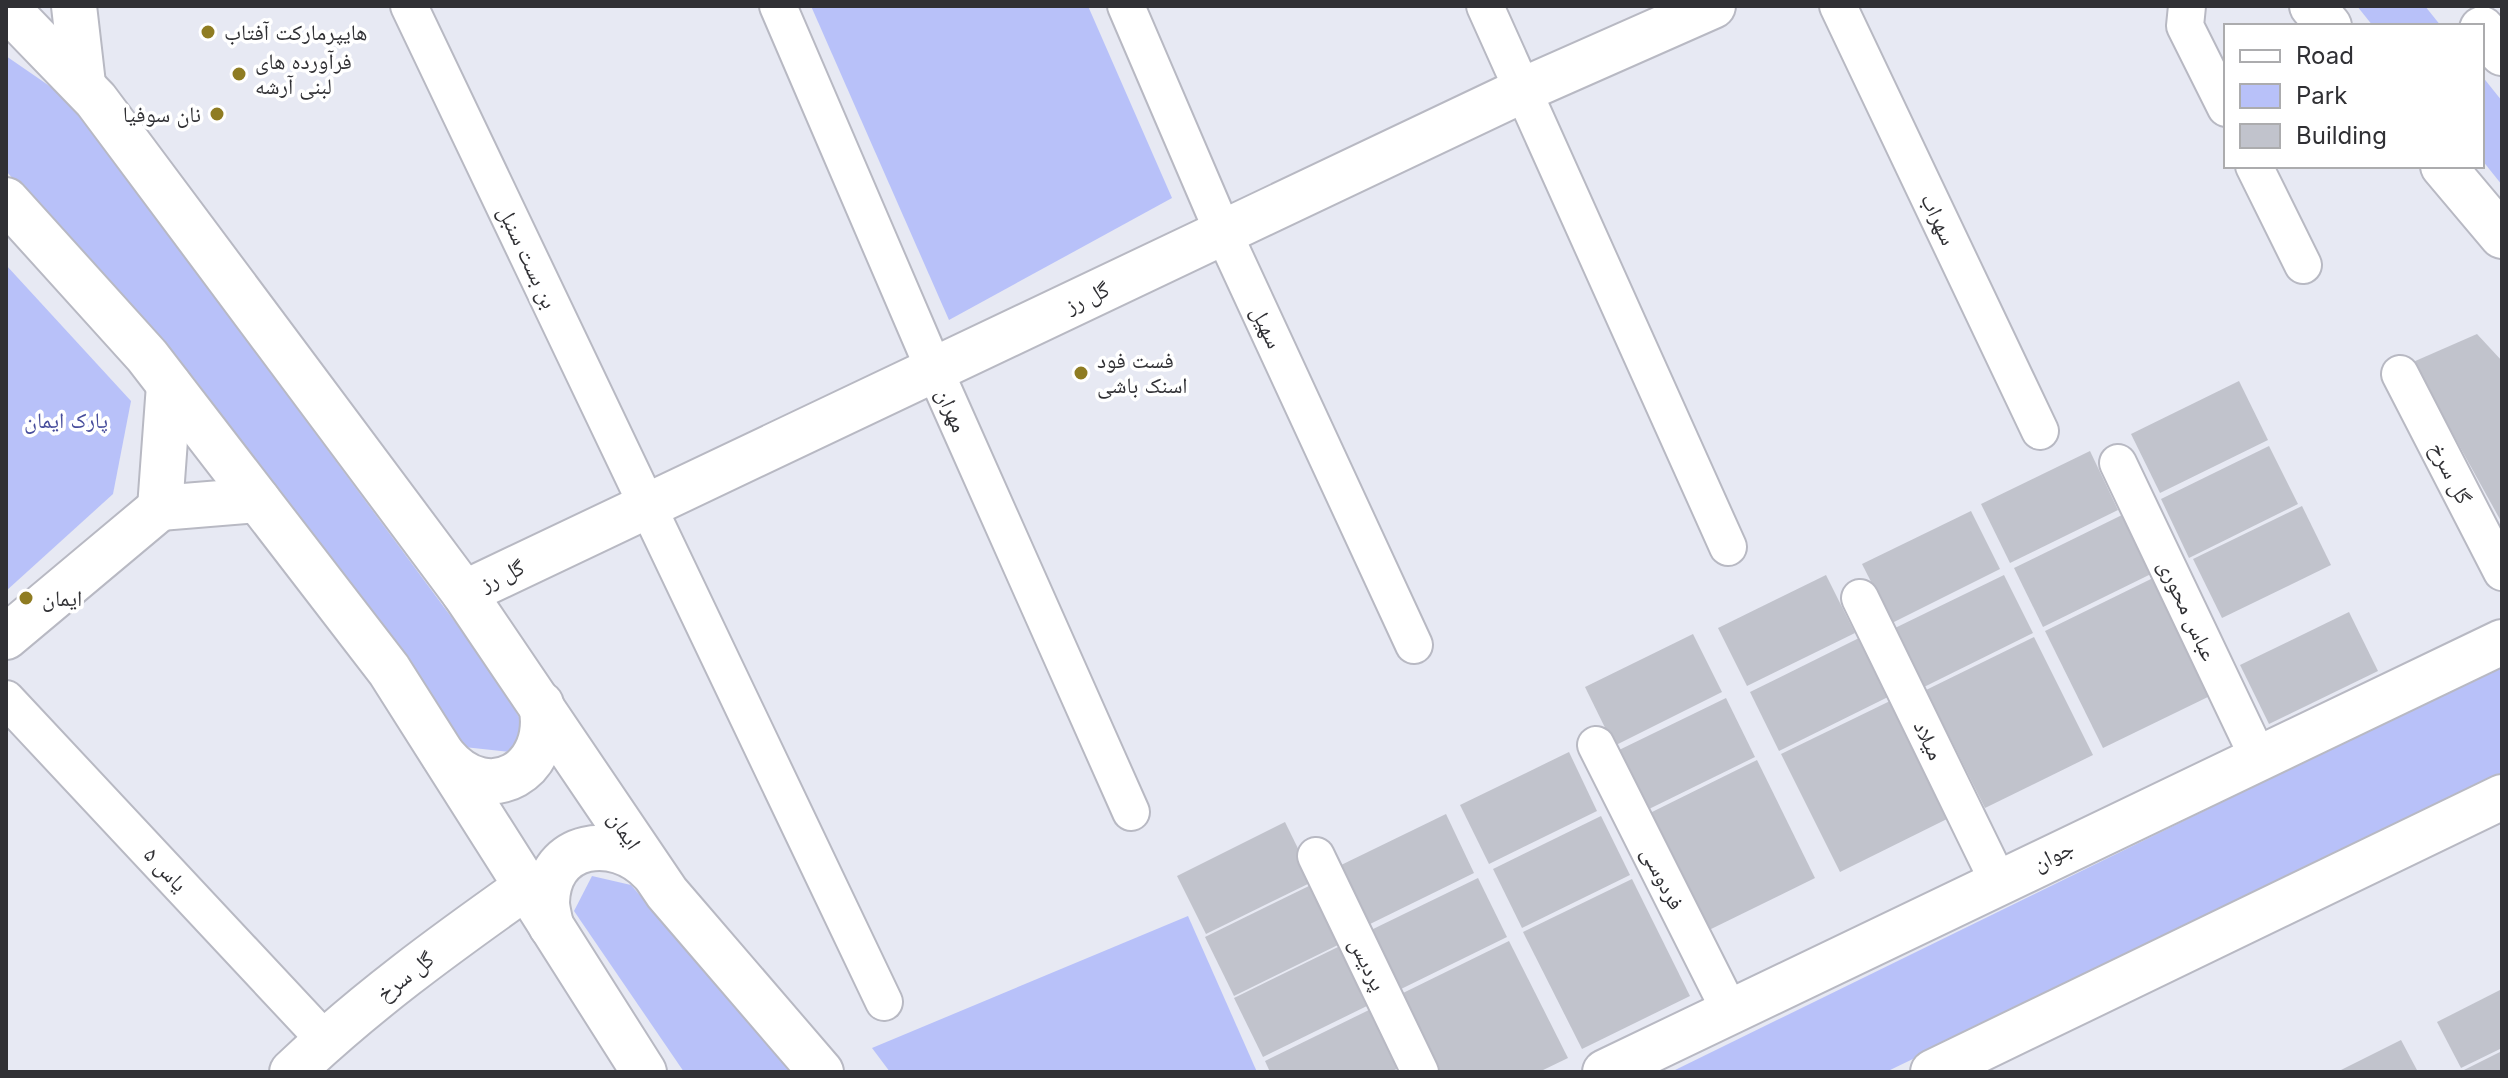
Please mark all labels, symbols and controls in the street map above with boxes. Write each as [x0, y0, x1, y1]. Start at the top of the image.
place label: هایپرمارکت آفتاب [224, 19, 367, 46]
marker: هایپرمارکت آفتاب [199, 23, 217, 41]
legend [2224, 24, 2484, 168]
text: Road [2296, 41, 2354, 70]
place label: فرآورده های لبنی آرشه [255, 48, 352, 100]
marker: فرآورده های لبنی آرشه [230, 65, 248, 83]
text: Park [2296, 81, 2347, 110]
place label: نان سوفیا [123, 101, 201, 128]
marker: نان سوفیا [208, 105, 226, 123]
text: Building [2296, 121, 2387, 150]
street label: سهراب [1916, 189, 1962, 249]
street label: بن بست سنبل [492, 202, 563, 313]
street label: گل رز [1060, 276, 1113, 320]
street label: سهیل [1245, 302, 1288, 353]
place label: فست فود اسنک باشی [1097, 347, 1188, 399]
marker: فست فود اسنک باشی [1072, 364, 1090, 382]
street label: مهران [930, 384, 973, 436]
park label: پارک ایمان [24, 407, 108, 434]
street label: گل سرخ [2424, 438, 2477, 509]
street label: گل رز [475, 554, 528, 598]
street label: عباس محوری [2152, 555, 2223, 665]
place label: ایمان [42, 585, 82, 612]
marker: ایمان [17, 589, 35, 607]
street label: میلاد [1908, 716, 1950, 764]
street label: ایمان [602, 806, 647, 855]
street label: جوان [2028, 834, 2078, 877]
street label: یاس ۵ [138, 841, 193, 897]
street label: فردوسی [1635, 842, 1690, 914]
street label: پردیس [1343, 933, 1392, 995]
street label: گل سرخ [371, 946, 440, 1007]

